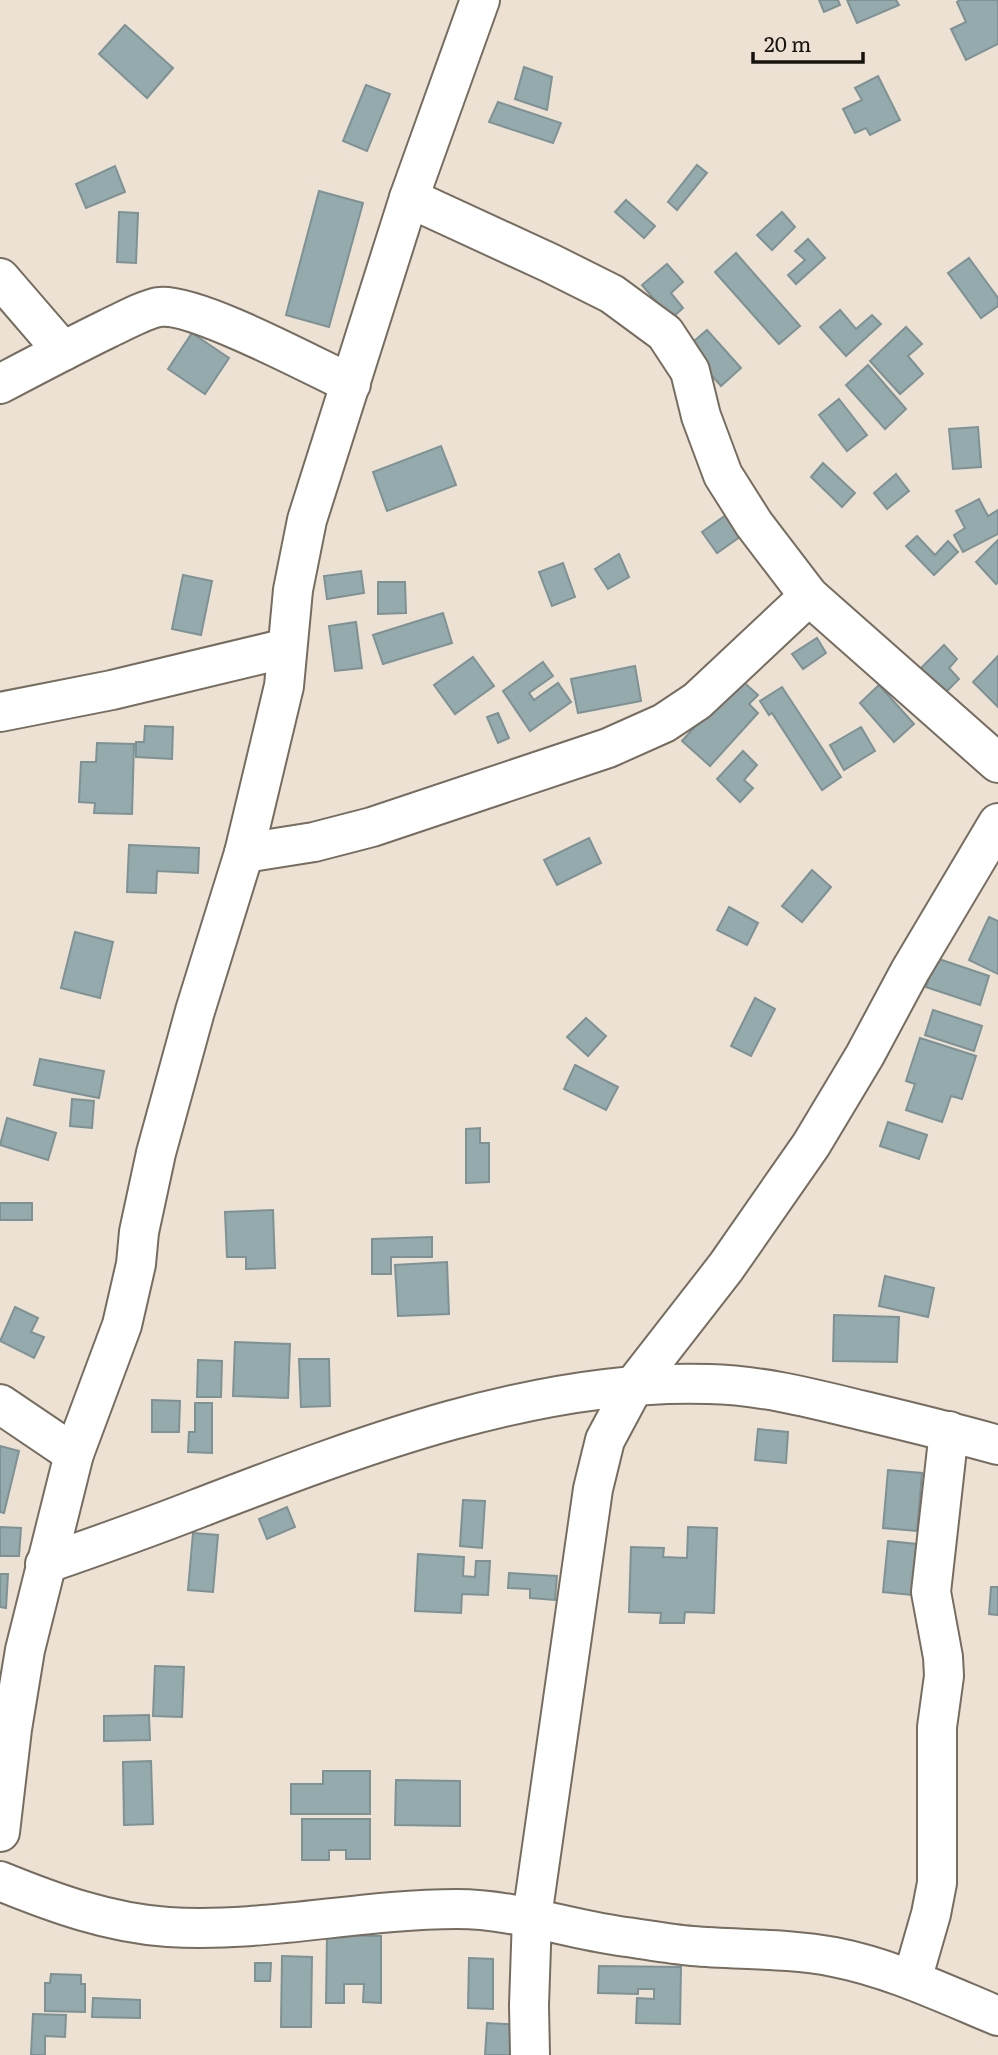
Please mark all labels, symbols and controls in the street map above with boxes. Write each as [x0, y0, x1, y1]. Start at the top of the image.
scale bar [753, 21, 863, 65]
text: 20 m [764, 27, 811, 58]

